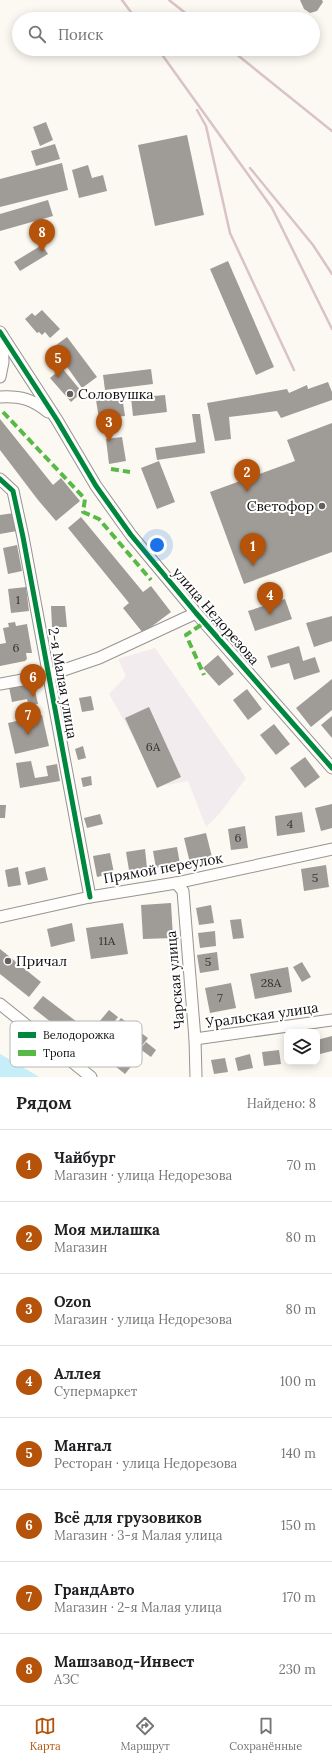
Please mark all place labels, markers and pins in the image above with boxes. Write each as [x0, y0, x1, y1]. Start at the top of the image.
pin: 8 [29, 219, 55, 252]
pin: 5 [45, 345, 71, 378]
place label: Соловушка [78, 385, 154, 403]
marker: Соловушка [65, 389, 75, 399]
pin: 3 [96, 409, 122, 442]
pin: 2 [234, 459, 260, 492]
place label: Светофор [247, 497, 314, 515]
marker: Светофор [317, 501, 327, 511]
pin: 1 [240, 533, 266, 566]
pin: 4 [257, 582, 283, 615]
pin: 6 [20, 664, 46, 697]
pin: 7 [15, 702, 41, 735]
place label: Причал [16, 952, 67, 970]
marker: Причал [3, 956, 13, 966]

